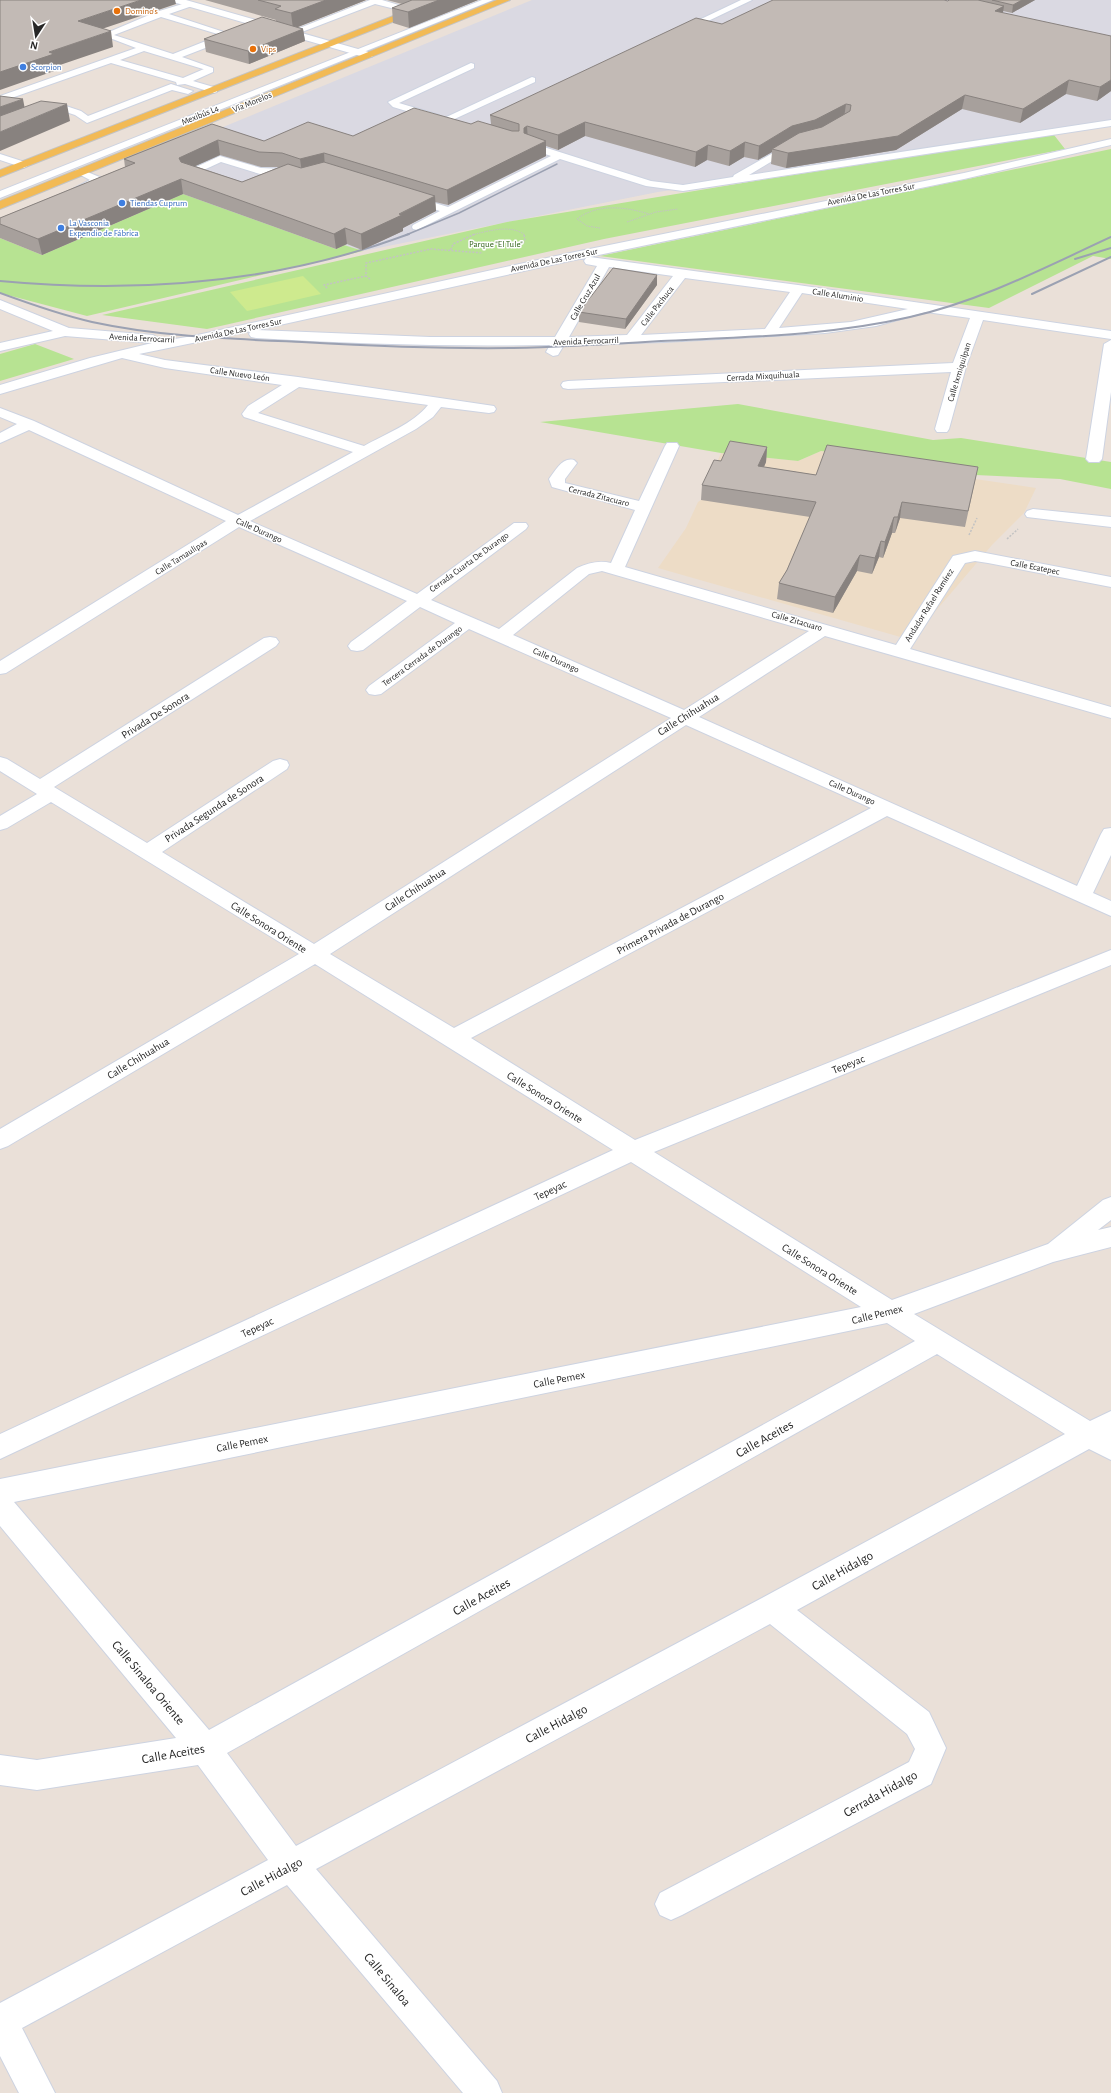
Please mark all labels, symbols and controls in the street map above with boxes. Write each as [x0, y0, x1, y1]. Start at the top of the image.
marker: Domino's [112, 6, 122, 16]
place label: Domino's [125, 7, 158, 16]
north arrow [16, 16, 56, 56]
text: N [29, 39, 39, 51]
marker: Vips [248, 44, 258, 54]
place label: Vips [261, 45, 276, 54]
marker: Scorpion [18, 62, 28, 72]
place label: Scorpion [31, 63, 62, 72]
street label: Vía Morelos [231, 91, 273, 114]
street label: Mexibús L4 [180, 104, 221, 127]
street label: Avenida De Las Torres Sur [827, 182, 916, 207]
marker: Tiendas Cuprum [117, 198, 127, 208]
place label: Tiendas Cuprum [130, 199, 187, 208]
place label: La Vasconia Expendio de Fábrica [69, 219, 139, 238]
marker: La Vasconia Expendio de Fábrica [56, 223, 66, 233]
park label: Parque "El Tule" [469, 240, 523, 249]
street label: Avenida De Las Torres Sur [510, 247, 599, 274]
street label: Calle Cruz Azul [569, 273, 602, 322]
street label: Calle Pachuca [639, 285, 676, 328]
street label: Calle Aluminio [812, 287, 865, 304]
street label: Avenida De Las Torres Sur [194, 317, 283, 344]
street label: Avenida Ferrocarril [109, 332, 175, 345]
street label: Avenida Ferrocarril [553, 336, 619, 347]
street label: Calle Ixmiquilpan [946, 341, 973, 403]
street label: Calle Nuevo León [210, 366, 270, 383]
street label: Cerrada Mixquihuala [726, 370, 800, 383]
street label: Cerrada Zitacuaro [568, 485, 631, 509]
street label: Calle Durango [234, 516, 284, 545]
street label: Cerrada Cuarta De Durango [428, 530, 511, 594]
street label: Calle Tamaulipas [154, 538, 209, 577]
street label: Calle Ecatepec [1010, 558, 1061, 577]
street label: Andador Rafael Ramírez [903, 567, 956, 643]
street label: Calle Zitacuaro [770, 610, 824, 633]
street label: Tercera Cerrada de Durango [381, 624, 465, 688]
street label: Calle Durango [531, 646, 581, 675]
street label: Privada De Sonora [119, 690, 191, 741]
street label: Calle Chihuahua [656, 691, 721, 738]
street label: Privada Segunda de Sonora [163, 772, 266, 844]
street label: Calle Durango [827, 778, 877, 807]
street label: Calle Chihuahua [383, 866, 448, 913]
street label: Primera Privada de Durango [615, 890, 726, 956]
street label: Calle Sonora Oriente [229, 900, 309, 955]
street label: Calle Chihuahua [105, 1036, 171, 1081]
street label: Tepeyac [830, 1053, 867, 1076]
street label: Calle Sonora Oriente [505, 1070, 585, 1125]
street label: Tepeyac [532, 1178, 569, 1203]
street label: Calle Sonora Oriente [780, 1242, 860, 1297]
street label: Calle Pemex [851, 1303, 904, 1326]
street label: Tepeyac [239, 1315, 276, 1340]
street label: Calle Pemex [532, 1369, 586, 1390]
street label: Calle Aceites [734, 1418, 796, 1460]
street label: Calle Pemex [215, 1433, 269, 1454]
street label: Calle Hidalgo [810, 1549, 876, 1593]
street label: Calle Aceites [451, 1576, 513, 1618]
street label: Calle Sinaloa Oriente [109, 1638, 187, 1727]
street label: Calle Hidalgo [524, 1703, 590, 1746]
street label: Calle Aceites [141, 1743, 206, 1766]
street label: Cerrada Hidalgo [842, 1769, 920, 1820]
street label: Calle Hidalgo [239, 1856, 305, 1899]
street label: Calle Sinaloa [361, 1951, 413, 2009]

